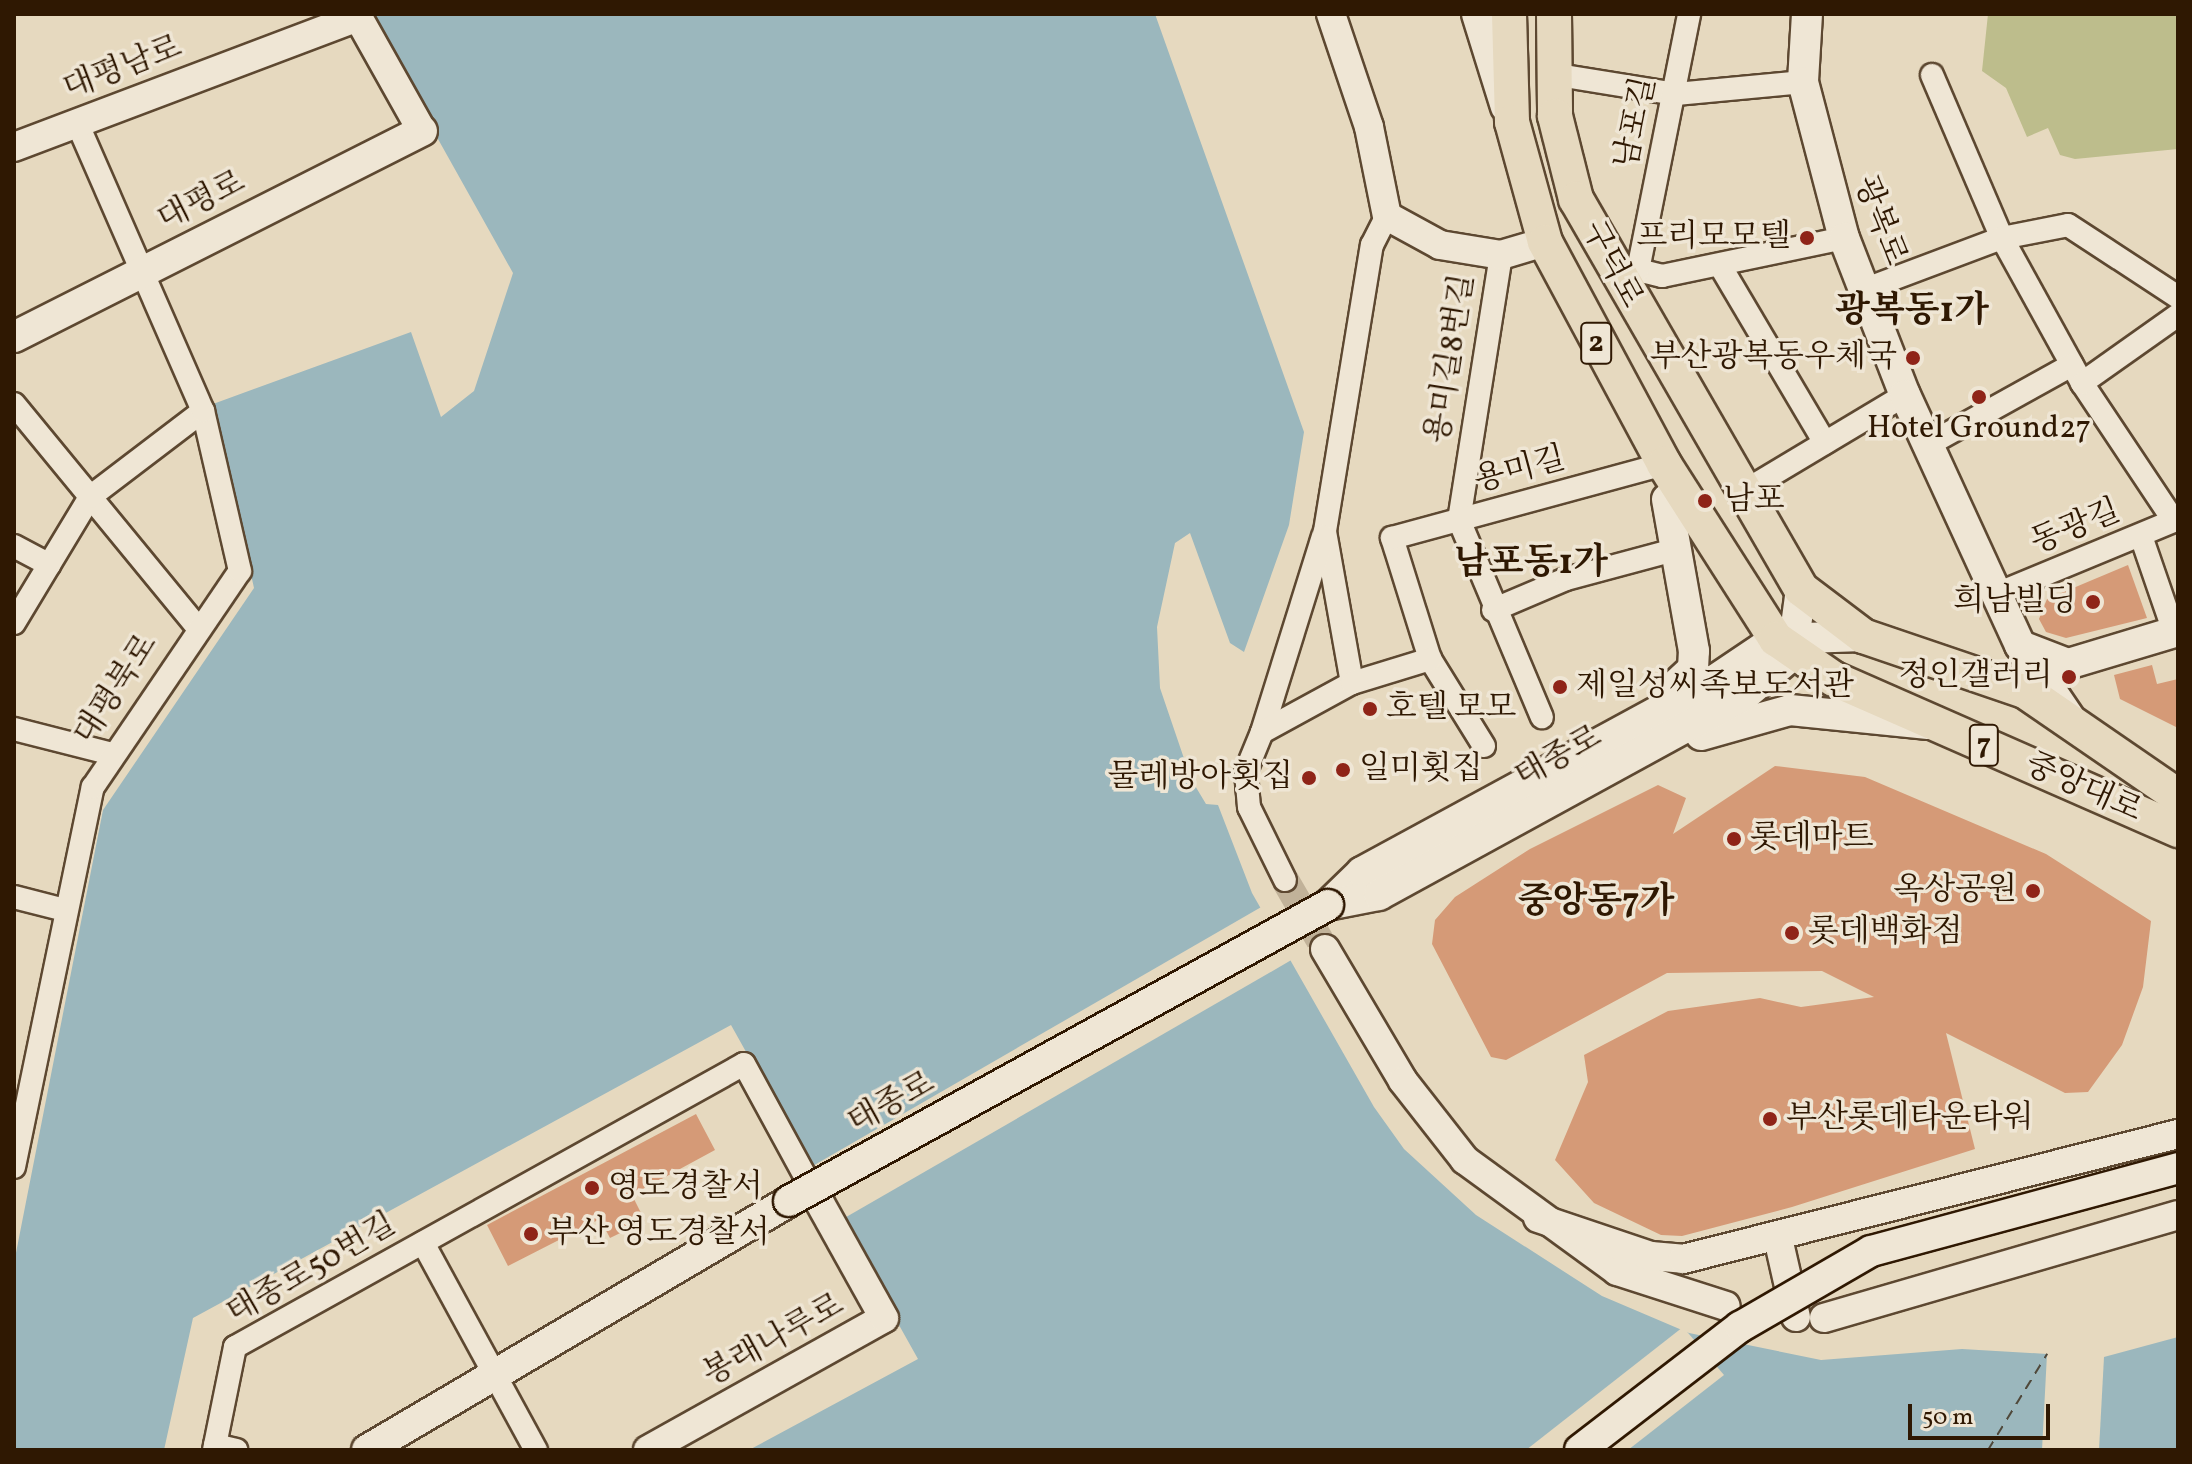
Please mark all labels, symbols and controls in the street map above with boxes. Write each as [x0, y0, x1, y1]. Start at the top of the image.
street label: 대평남로 [58, 29, 188, 109]
street label: 남포길 [1609, 74, 1665, 172]
street label: 대평로 [152, 164, 252, 240]
street label: 광복로 [1844, 171, 1914, 271]
street label: 구덕로 [1572, 215, 1650, 315]
place label: 프리모모텔 [1636, 219, 1791, 257]
marker: 프리모모텔 [1798, 229, 1816, 247]
street label: 용미길8번길 [1420, 272, 1484, 446]
district label: 광복동1가 [1835, 291, 1989, 335]
road number: 2 [1580, 317, 1612, 369]
place label: 부산광복동우체국 [1650, 339, 1897, 377]
marker: 부산광복동우체국 [1904, 349, 1922, 367]
marker: Hotel Ground27 [1970, 388, 1988, 406]
place label: Hotel Ground27 [1867, 410, 2091, 448]
street label: 용미길 [1470, 440, 1570, 502]
place label: 남포 [1723, 482, 1785, 520]
marker: 남포 [1694, 490, 1716, 512]
street label: 동광길 [2026, 493, 2126, 563]
district label: 남포동1가 [1454, 543, 1608, 587]
place label: 희남빌딩 [1953, 583, 2077, 621]
marker: 희남빌딩 [2084, 593, 2102, 611]
street label: 대평북로 [67, 628, 167, 752]
place label: 정인갤러리 [1898, 658, 2053, 696]
place label: 제일성씨족보도서관 [1576, 668, 1854, 706]
marker: 정인갤러리 [2060, 668, 2078, 686]
marker: 제일성씨족보도서관 [1551, 678, 1569, 696]
place label: 호텔 모모 [1386, 690, 1516, 728]
marker: 호텔 모모 [1361, 700, 1379, 718]
street label: 태종로 [1509, 719, 1609, 797]
road number: 7 [1968, 719, 2000, 771]
street label: 중앙대로 [2019, 746, 2147, 832]
place label: 일미횟집 [1359, 751, 1483, 789]
place label: 물레방아횟집 [1108, 759, 1293, 797]
marker: 일미횟집 [1334, 761, 1352, 779]
marker: 물레방아횟집 [1300, 769, 1318, 787]
place label: 롯데마트 [1750, 820, 1874, 858]
marker: 롯데마트 [1725, 830, 1743, 848]
place label: 옥상공원 [1893, 872, 2017, 910]
district label: 중앙동7가 [1518, 882, 1674, 926]
marker: 옥상공원 [2024, 882, 2042, 900]
place label: 롯데백화점 [1808, 914, 1963, 952]
marker: 롯데백화점 [1783, 924, 1801, 942]
street label: 태종로 [842, 1065, 942, 1143]
place label: 부산롯데타운타워 [1786, 1100, 2033, 1138]
marker: 부산롯데타운타워 [1761, 1110, 1779, 1128]
place label: 영도경찰서 [608, 1169, 763, 1207]
marker: 영도경찰서 [583, 1179, 601, 1197]
street label: 태종로50번길 [221, 1206, 403, 1334]
place label: 부산 영도경찰서 [547, 1215, 770, 1253]
marker: 부산 영도경찰서 [522, 1225, 540, 1243]
street label: 봉래나루로 [697, 1287, 851, 1395]
scale bar [1912, 1388, 2054, 1438]
text: 50 m [1922, 1401, 1974, 1435]

